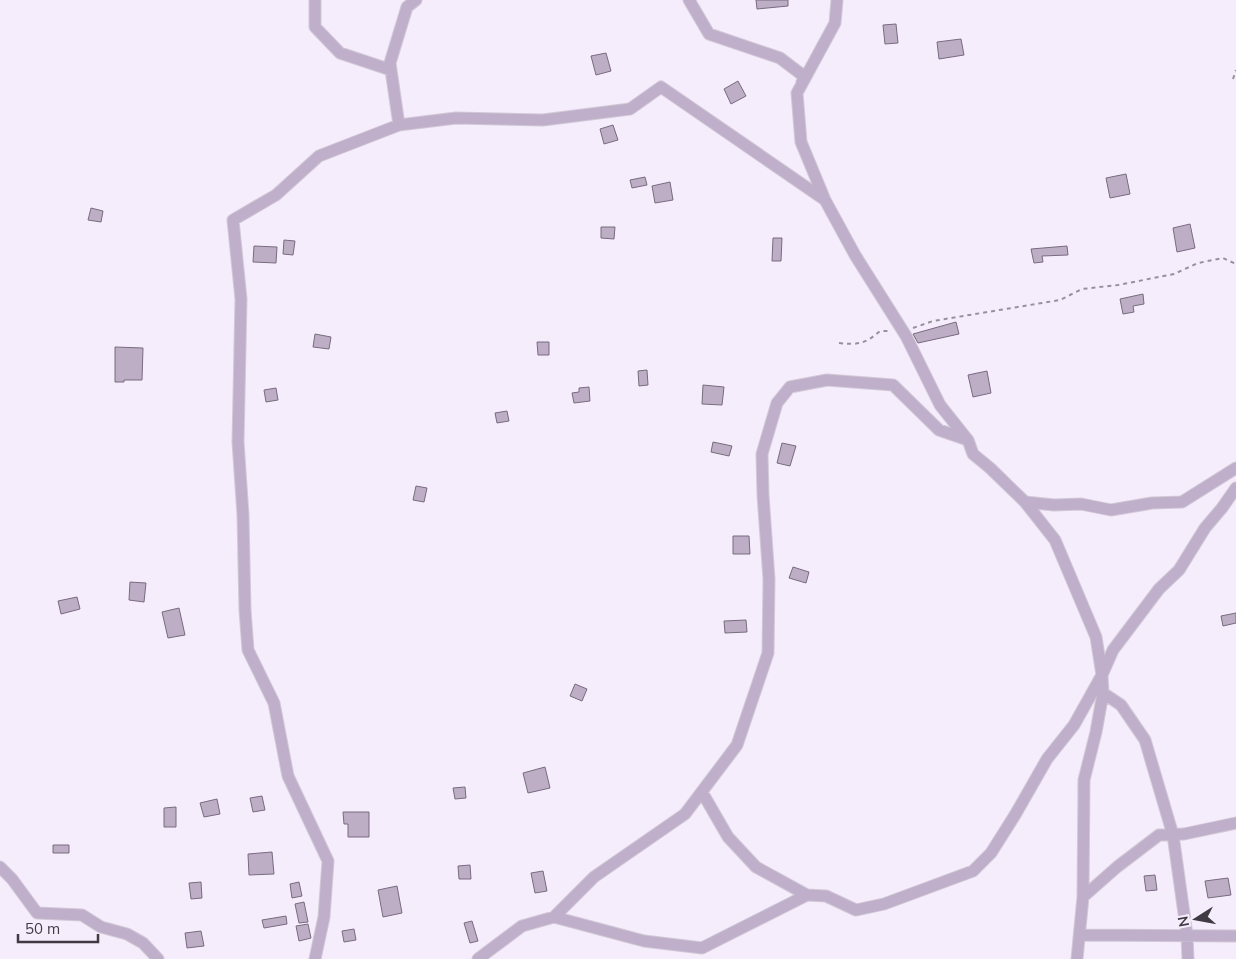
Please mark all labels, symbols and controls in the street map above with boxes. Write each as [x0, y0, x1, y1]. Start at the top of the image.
north arrow [1171, 894, 1221, 944]
scale bar [18, 912, 98, 944]
text: N [1173, 915, 1193, 928]
text: 50 m [25, 919, 60, 938]

